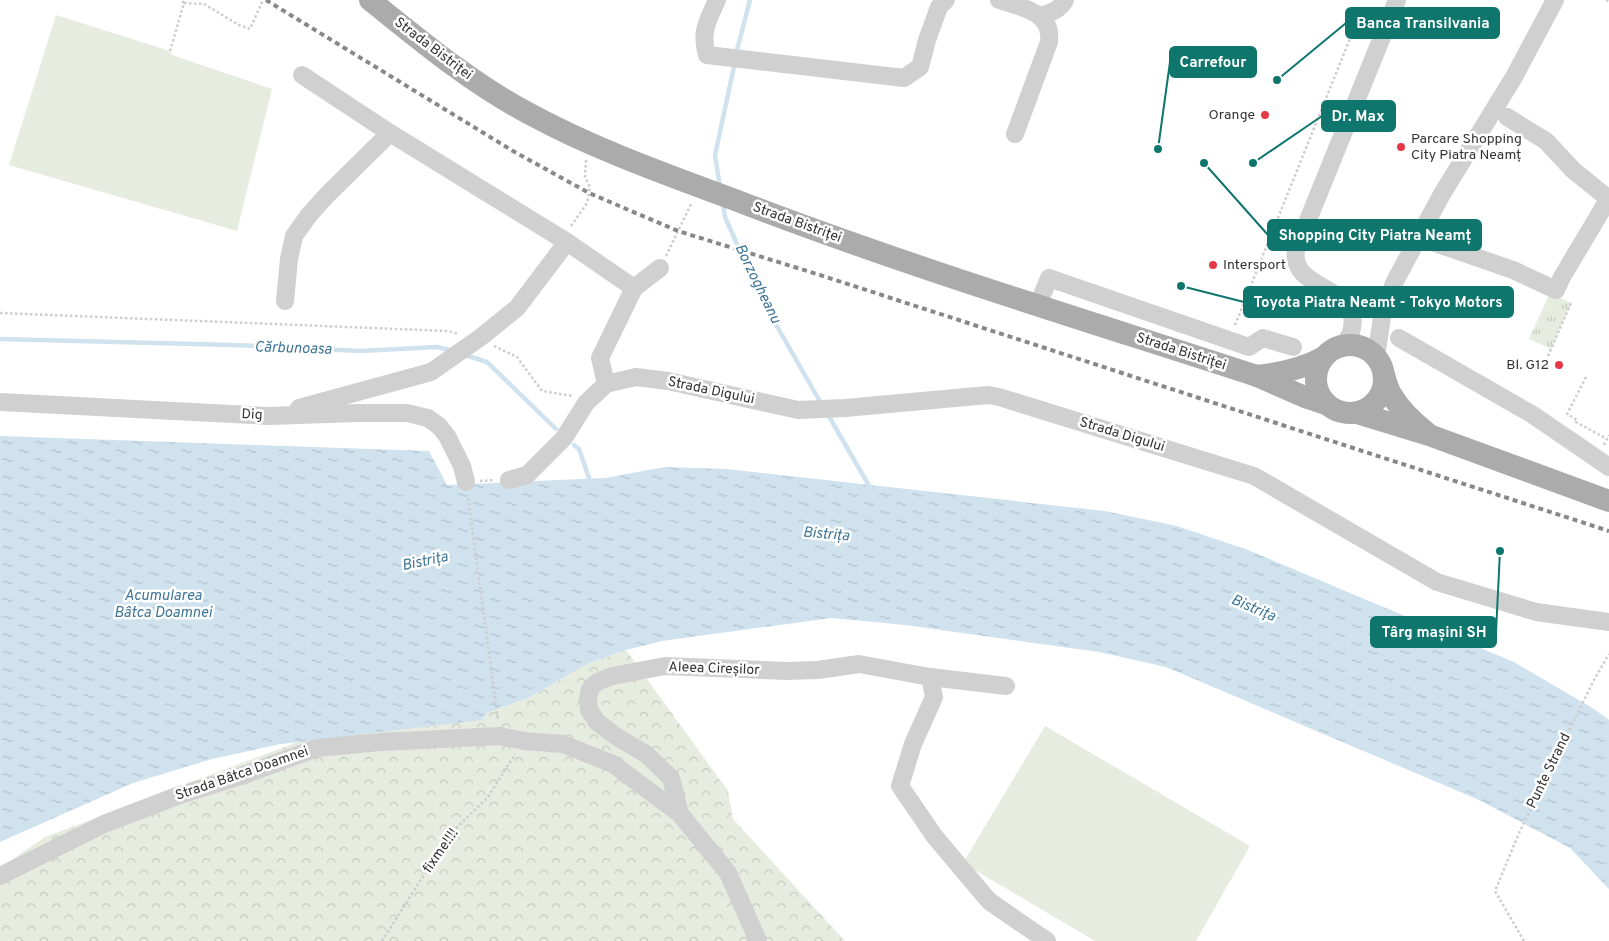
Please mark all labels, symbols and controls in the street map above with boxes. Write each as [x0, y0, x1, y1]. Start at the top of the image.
callout: Banca Transilvania [1346, 8, 1499, 38]
street label: Strada Bistriței [391, 14, 475, 84]
text: Banca Transilvania [1356, 15, 1490, 34]
callout: Carrefour [1170, 47, 1256, 77]
text: Carrefour [1180, 54, 1247, 73]
callout: Dr. Max [1322, 101, 1395, 131]
place label: Orange [1209, 107, 1255, 124]
text: Dr. Max [1331, 108, 1385, 127]
marker: Orange [1259, 109, 1271, 121]
place label: Parcare Shopping City Piatra Neamț [1411, 131, 1522, 164]
marker: Parcare Shopping City Piatra Neamț [1395, 141, 1407, 153]
street label: Strada Bistriței [750, 199, 844, 247]
callout: Shopping City Piatra Neamț [1268, 220, 1481, 250]
text: Shopping City Piatra Neamț [1279, 227, 1471, 246]
water label: Borzogheanu [730, 241, 785, 328]
place label: Intersport [1223, 257, 1286, 274]
marker: Intersport [1207, 259, 1219, 271]
callout: Toyota Piatra Neamt - Tokyo Motors [1244, 287, 1513, 317]
text: Toyota Piatra Neamt - Tokyo Motors [1253, 294, 1503, 313]
street label: Strada Bistriței [1134, 329, 1228, 375]
water label: Cărbunoasa [254, 338, 332, 360]
place label: Bl. G12 [1506, 357, 1549, 374]
marker: Bl. G12 [1553, 359, 1565, 371]
street label: Strada Digului [666, 374, 756, 408]
street label: Dig [241, 406, 263, 424]
street label: Strada Digului [1077, 414, 1167, 456]
water label: Bistrița [802, 524, 850, 547]
water label: Bistrița [400, 548, 450, 576]
water label: Acumularea Bâtca Doamnei [114, 587, 213, 623]
water label: Bistrița [1228, 591, 1278, 627]
callout: Târg mașini SH [1371, 617, 1496, 647]
text: Târg mașini SH [1382, 624, 1486, 643]
street label: Aleea Cireșilor [668, 659, 760, 679]
street label: Punte Strand [1523, 730, 1575, 812]
street label: Strada Bâtca Doamnei [173, 743, 311, 805]
street label: fixme!!!! [420, 825, 462, 877]

